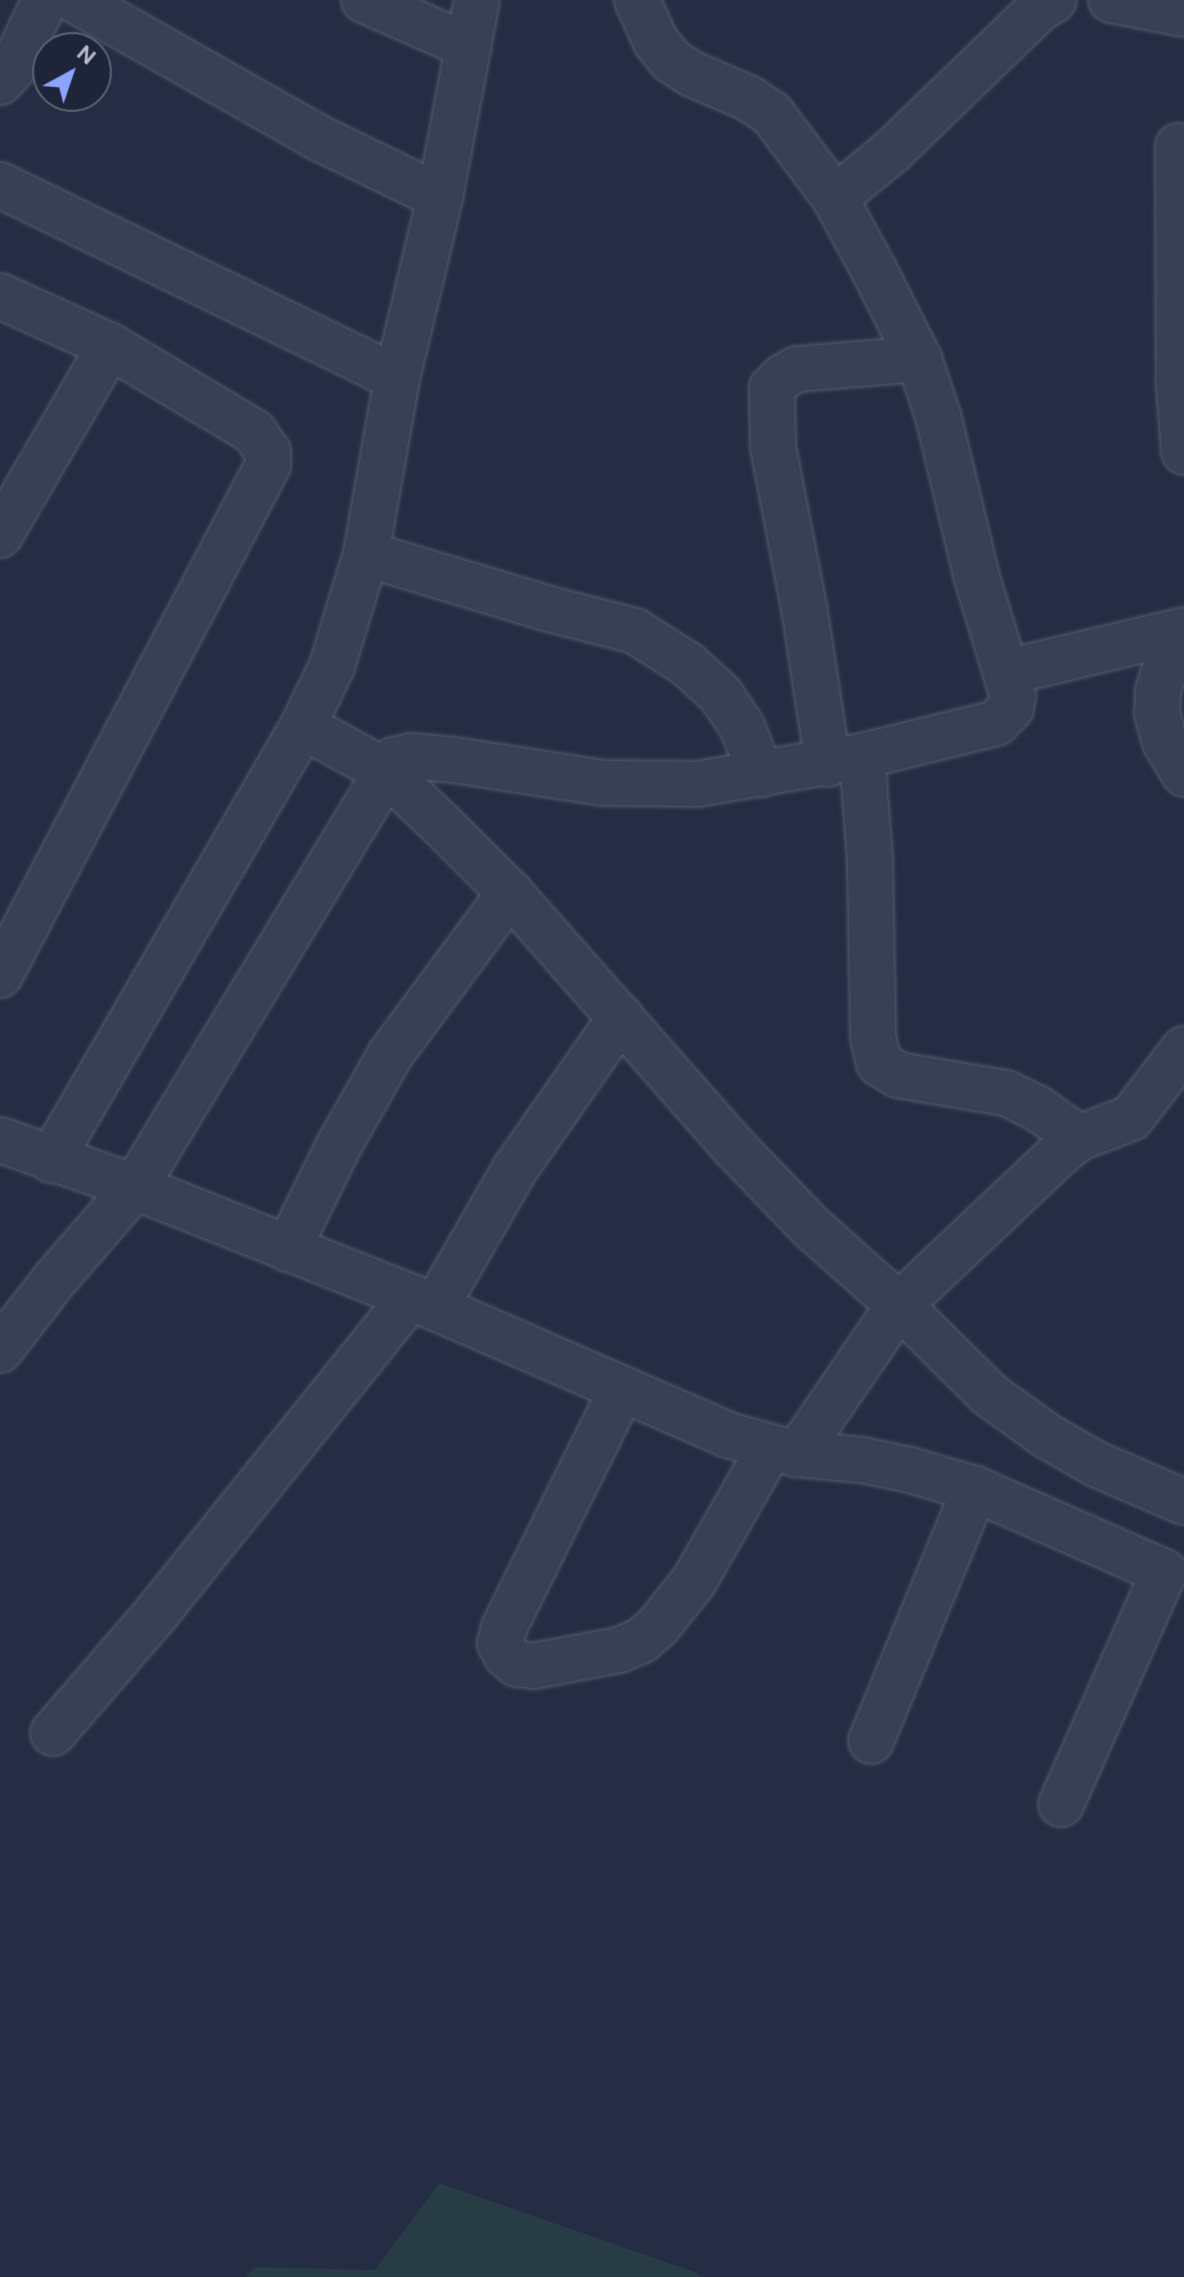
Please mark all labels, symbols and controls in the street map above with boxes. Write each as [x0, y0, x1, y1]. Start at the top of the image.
north arrow [32, 32, 112, 112]
text: N [71, 38, 102, 71]

